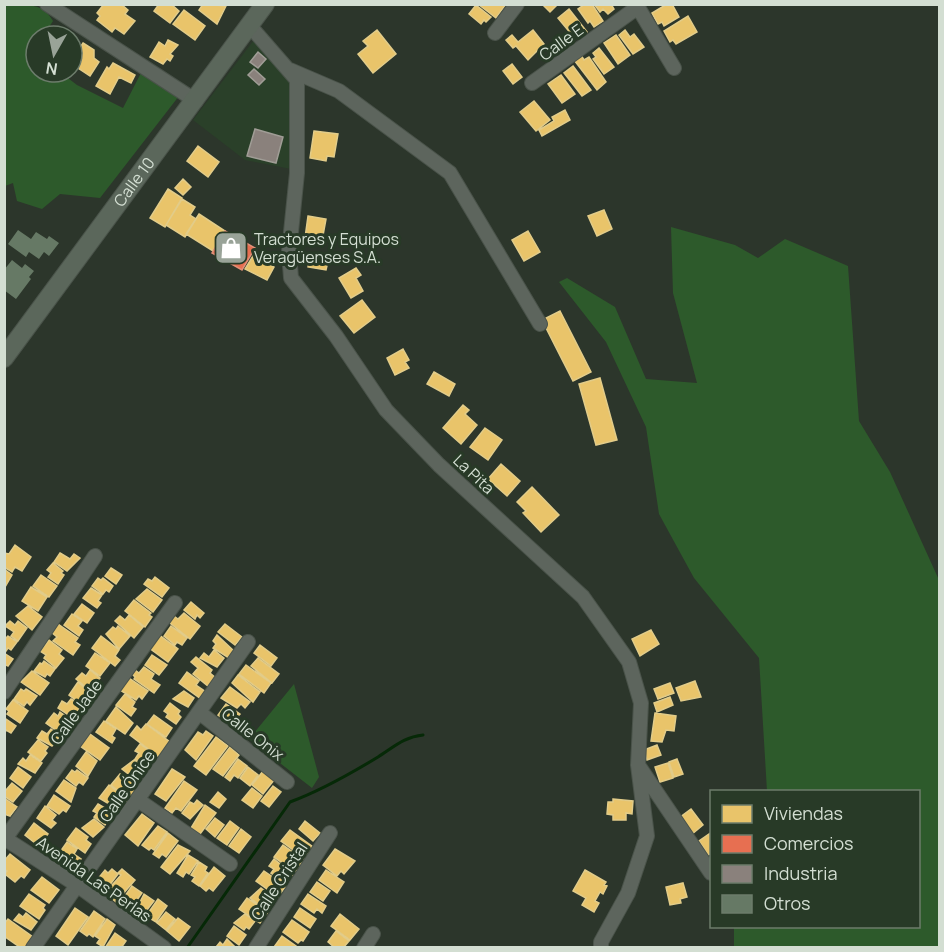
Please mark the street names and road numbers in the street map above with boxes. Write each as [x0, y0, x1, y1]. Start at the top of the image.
street label: Calle E [535, 19, 587, 65]
street label: Calle 10 [108, 152, 160, 211]
street label: La Pita [449, 449, 499, 499]
street label: Calle Jade [45, 675, 107, 749]
street label: Calle Onix [217, 703, 289, 766]
street label: Calle Ónice [94, 746, 160, 826]
street label: Avenida Las Perlas [32, 831, 156, 927]
street label: Calle Cristal [246, 838, 312, 924]

